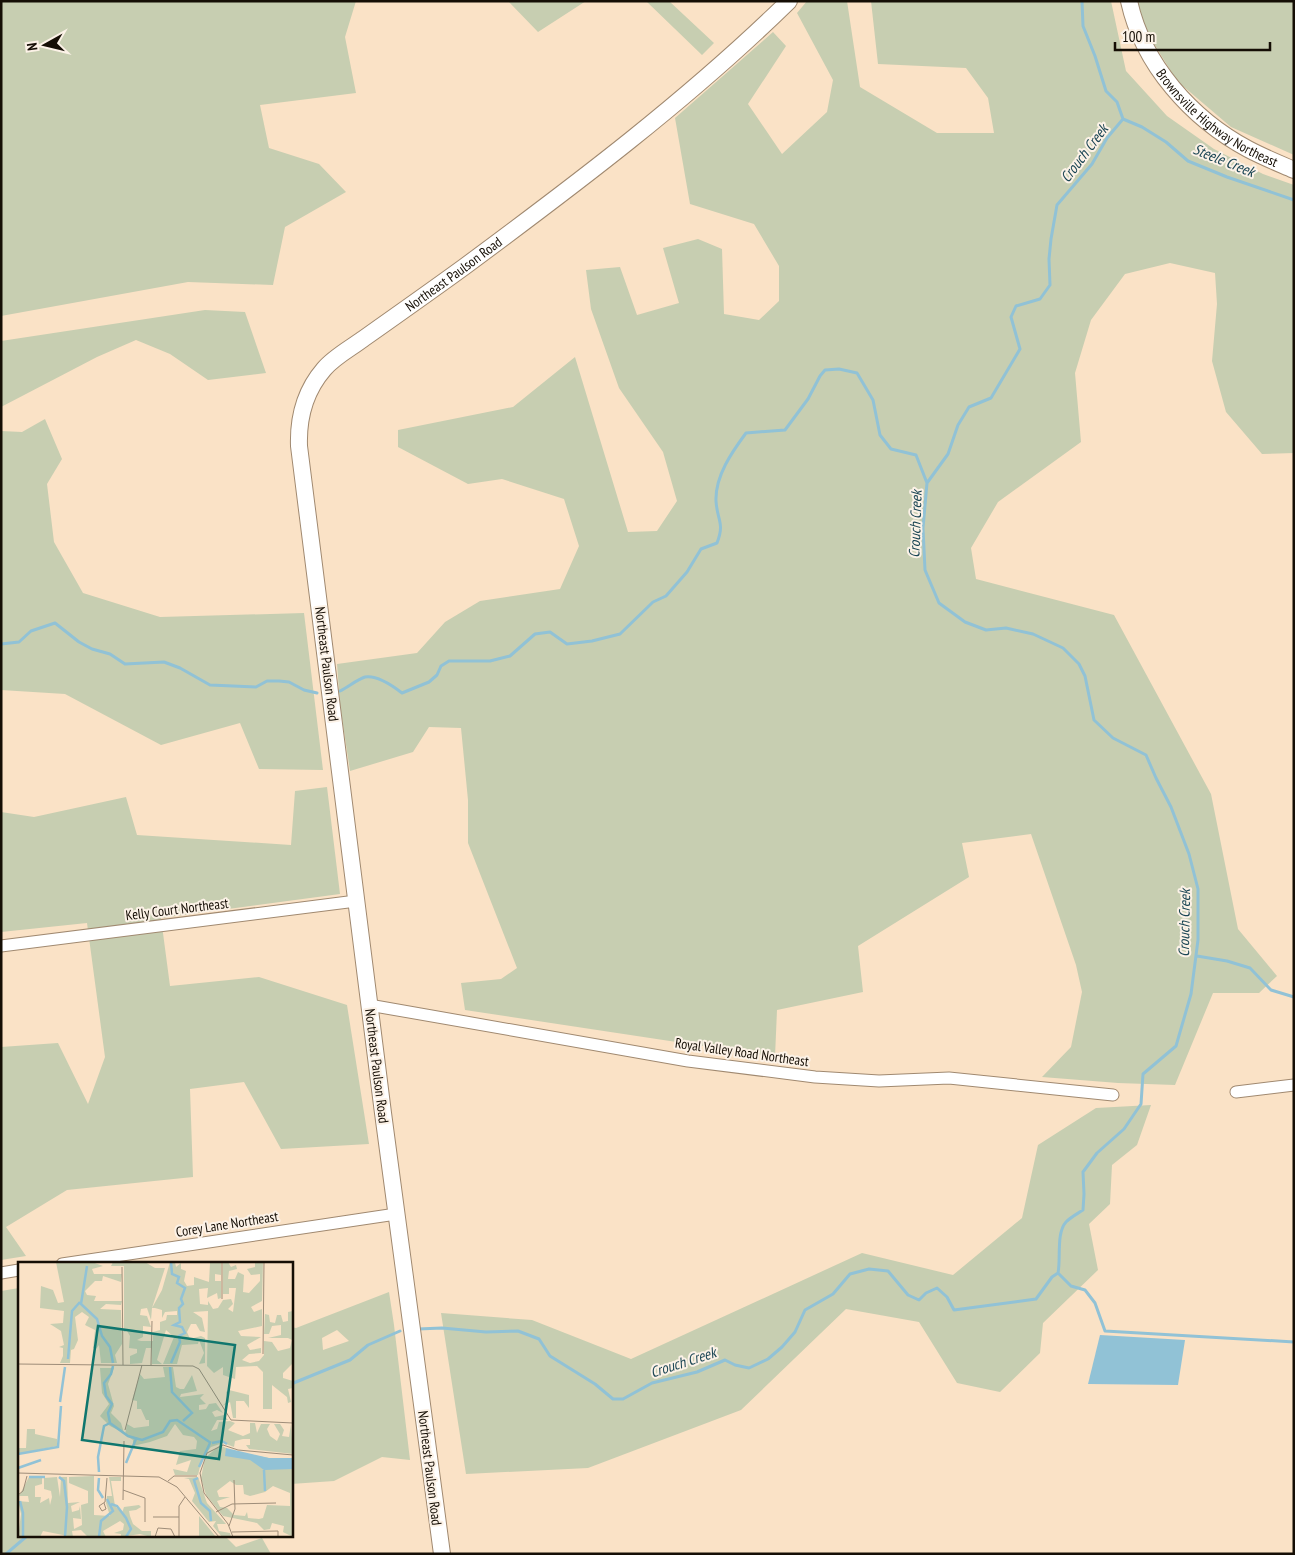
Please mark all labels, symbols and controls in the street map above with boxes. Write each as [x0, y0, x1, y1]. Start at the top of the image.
north arrow [20, 20, 70, 70]
scale bar [1115, 20, 1270, 52]
text: 100 m [1122, 27, 1155, 46]
text: N [23, 42, 42, 52]
street label: Brownsville Highway Northeast [1152, 65, 1281, 171]
water label: Crouch Creek [1056, 118, 1113, 186]
water label: Steele Creek [1191, 139, 1259, 182]
street label: Northeast Paulson Road [402, 233, 506, 315]
water label: Crouch Creek [904, 488, 926, 558]
street label: Northeast Paulson Road [311, 606, 343, 722]
water label: Crouch Creek [1174, 887, 1194, 957]
street label: Kelly Court Northeast [125, 894, 230, 924]
street label: Northeast Paulson Road [361, 1008, 393, 1124]
street label: Royal Valley Road Northeast [674, 1034, 810, 1070]
street label: Corey Lane Northeast [175, 1207, 279, 1241]
inset map [18, 1262, 292, 1538]
water label: Crouch Creek [648, 1342, 720, 1382]
street label: Northeast Paulson Road [414, 1410, 446, 1526]

